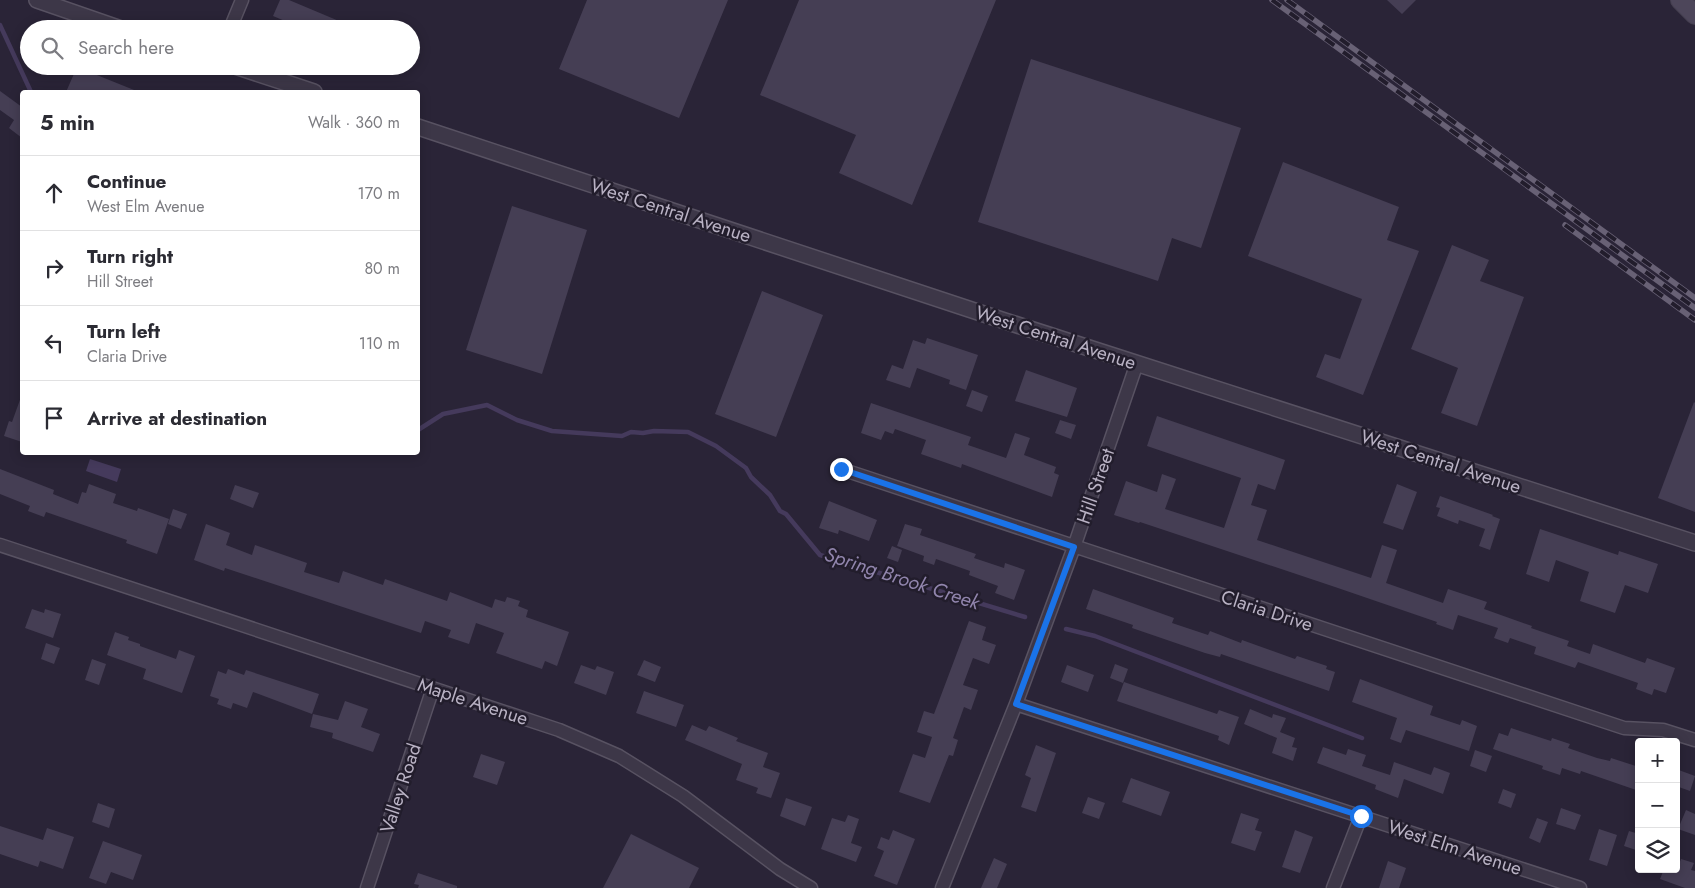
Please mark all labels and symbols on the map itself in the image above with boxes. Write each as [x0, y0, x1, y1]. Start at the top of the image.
street label: West Central Avenue [587, 172, 755, 249]
street label: West Central Avenue [972, 299, 1140, 376]
street label: West Central Avenue [1357, 423, 1525, 500]
street label: Hill Street [1070, 444, 1121, 528]
route end [830, 458, 853, 481]
water label: Spring Brook Creek [820, 540, 985, 618]
street label: Claria Drive [1217, 583, 1316, 638]
street label: Maple Avenue [414, 671, 532, 732]
street label: Valley Road [373, 740, 428, 837]
route start [1350, 805, 1373, 828]
street label: West Elm Avenue [1384, 813, 1526, 882]

